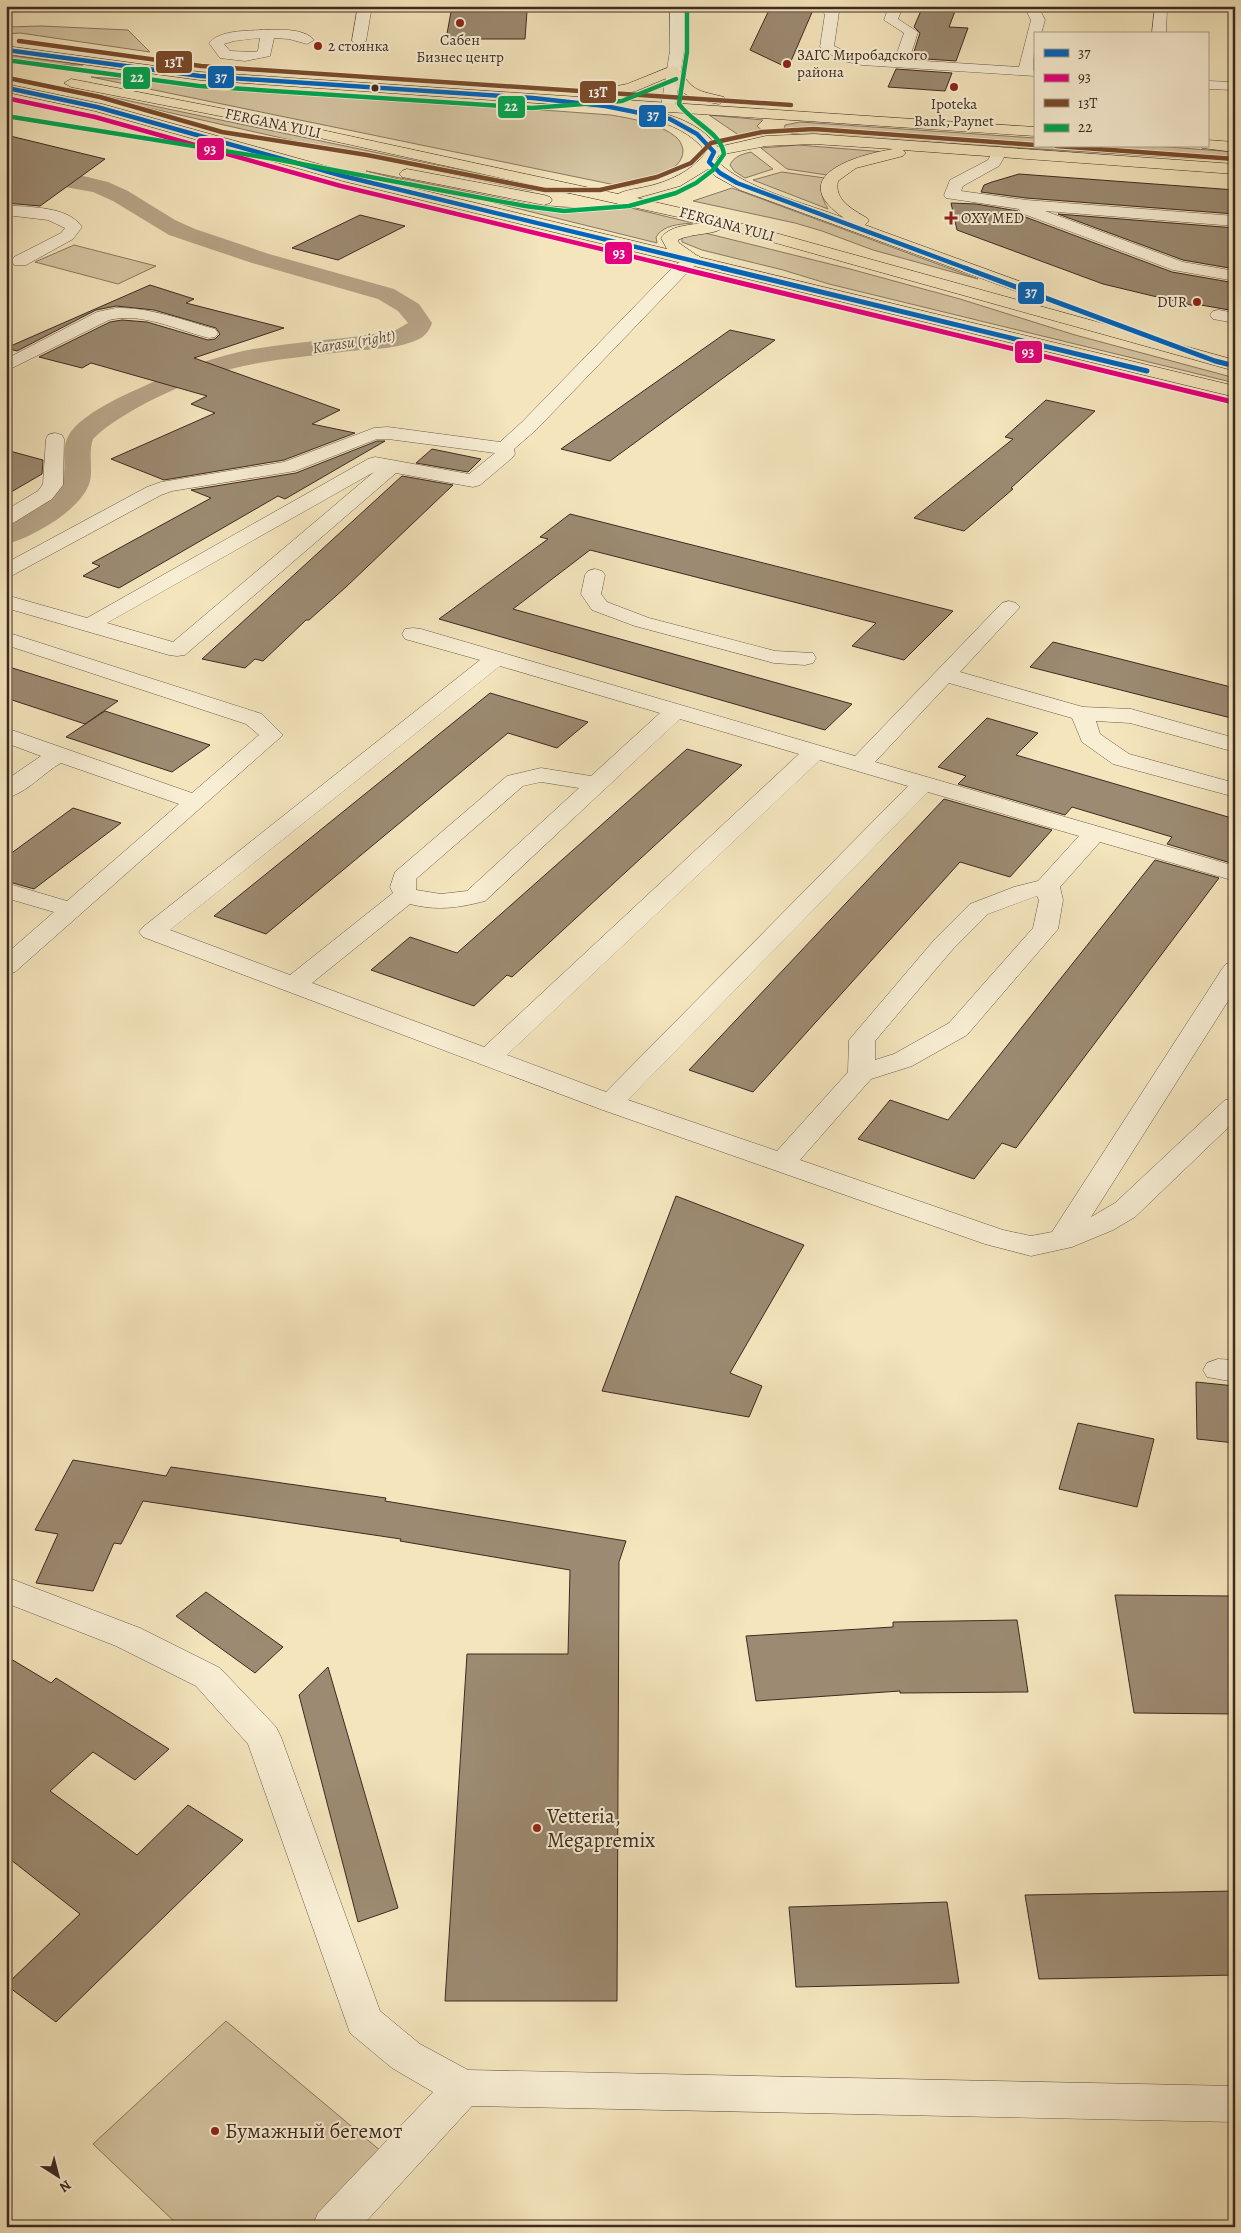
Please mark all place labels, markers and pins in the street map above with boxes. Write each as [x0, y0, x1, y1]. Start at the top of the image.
marker: Сабен Бизнес центр [454, 17, 466, 29]
place label: Сабен Бизнес центр [416, 30, 504, 67]
place label: 2 стоянка [328, 36, 389, 56]
marker: 2 стоянка [312, 40, 324, 52]
place label: ЗАГС Миробадского района [797, 45, 927, 82]
marker: ЗАГС Миробадского района [781, 58, 793, 70]
marker: Ipoteka Bank, Paynet [948, 81, 960, 93]
unlabelled marker [370, 83, 380, 93]
place label: Ipoteka Bank, Paynet [914, 94, 994, 131]
place label: OXY MED [961, 208, 1024, 228]
marker: OXY MED [945, 212, 957, 224]
place label: DUR [1157, 292, 1188, 312]
marker: DUR [1191, 296, 1203, 308]
place label: Vetteria, Megapremix [546, 1802, 655, 1854]
marker: Vetteria, Megapremix [531, 1822, 543, 1834]
place label: Бумажный бегемот [225, 2117, 402, 2145]
marker: Бумажный бегемот [209, 2125, 221, 2137]

